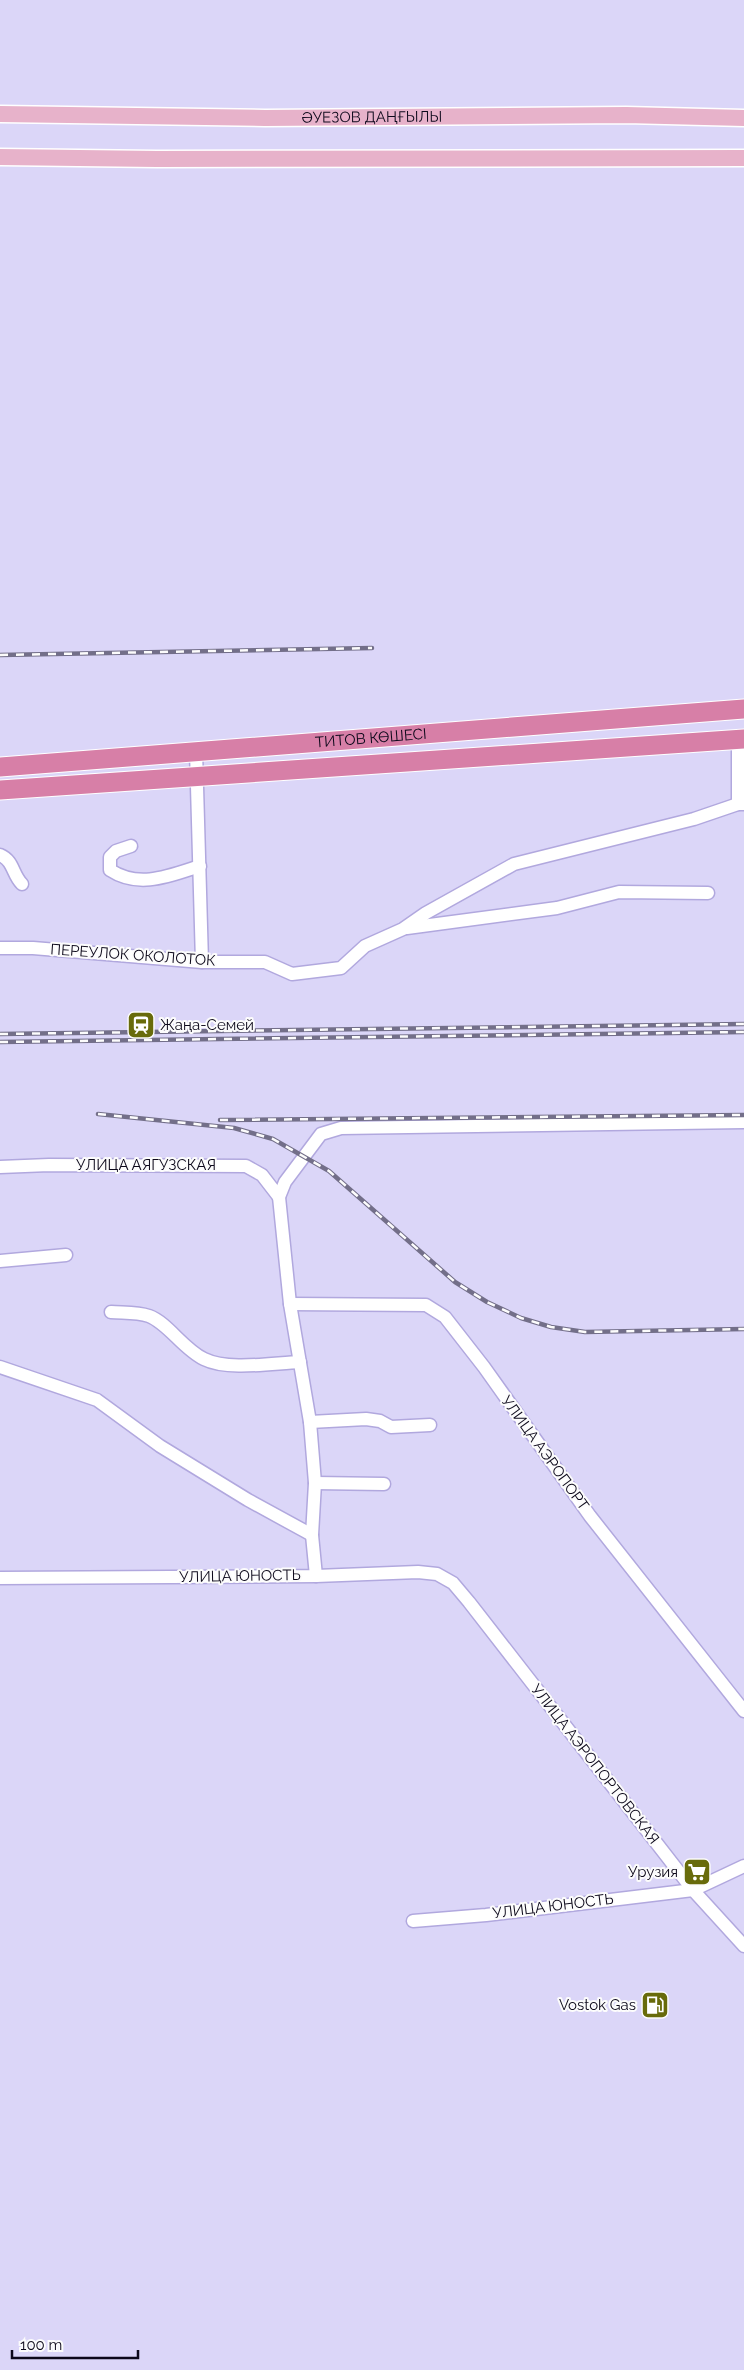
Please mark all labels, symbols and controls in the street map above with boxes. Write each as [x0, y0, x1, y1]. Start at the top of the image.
street label: ӘУЕЗОВ ДАҢҒЫЛЫ [302, 108, 442, 127]
street label: ТИТОВ КӨШЕСІ [314, 725, 427, 751]
street label: ПЕРЕУЛОК ОКОЛОТОК [50, 940, 217, 970]
station icon: Жаңа-Семей [126, 1010, 156, 1040]
place label: Жаңа-Семей [160, 1016, 254, 1034]
street label: УЛИЦА АЯГУЗСКАЯ [76, 1156, 216, 1174]
street label: УЛИЦА АЭРОПОРТ [497, 1392, 593, 1514]
street label: УЛИЦА ЮНОСТЬ [179, 1566, 301, 1586]
street label: УЛИЦА АЭРОПОРТОВСКАЯ [527, 1681, 663, 1847]
supermarket icon: Урузия [682, 1857, 712, 1887]
place label: Урузия [628, 1863, 678, 1881]
street label: УЛИЦА ЮНОСТЬ [492, 1890, 614, 1922]
fuel station icon: Vostok Gas [640, 1990, 670, 2020]
place label: Vostok Gas [559, 1996, 636, 2014]
scale bar [12, 2328, 139, 2360]
text: 100 m [20, 2336, 62, 2354]

